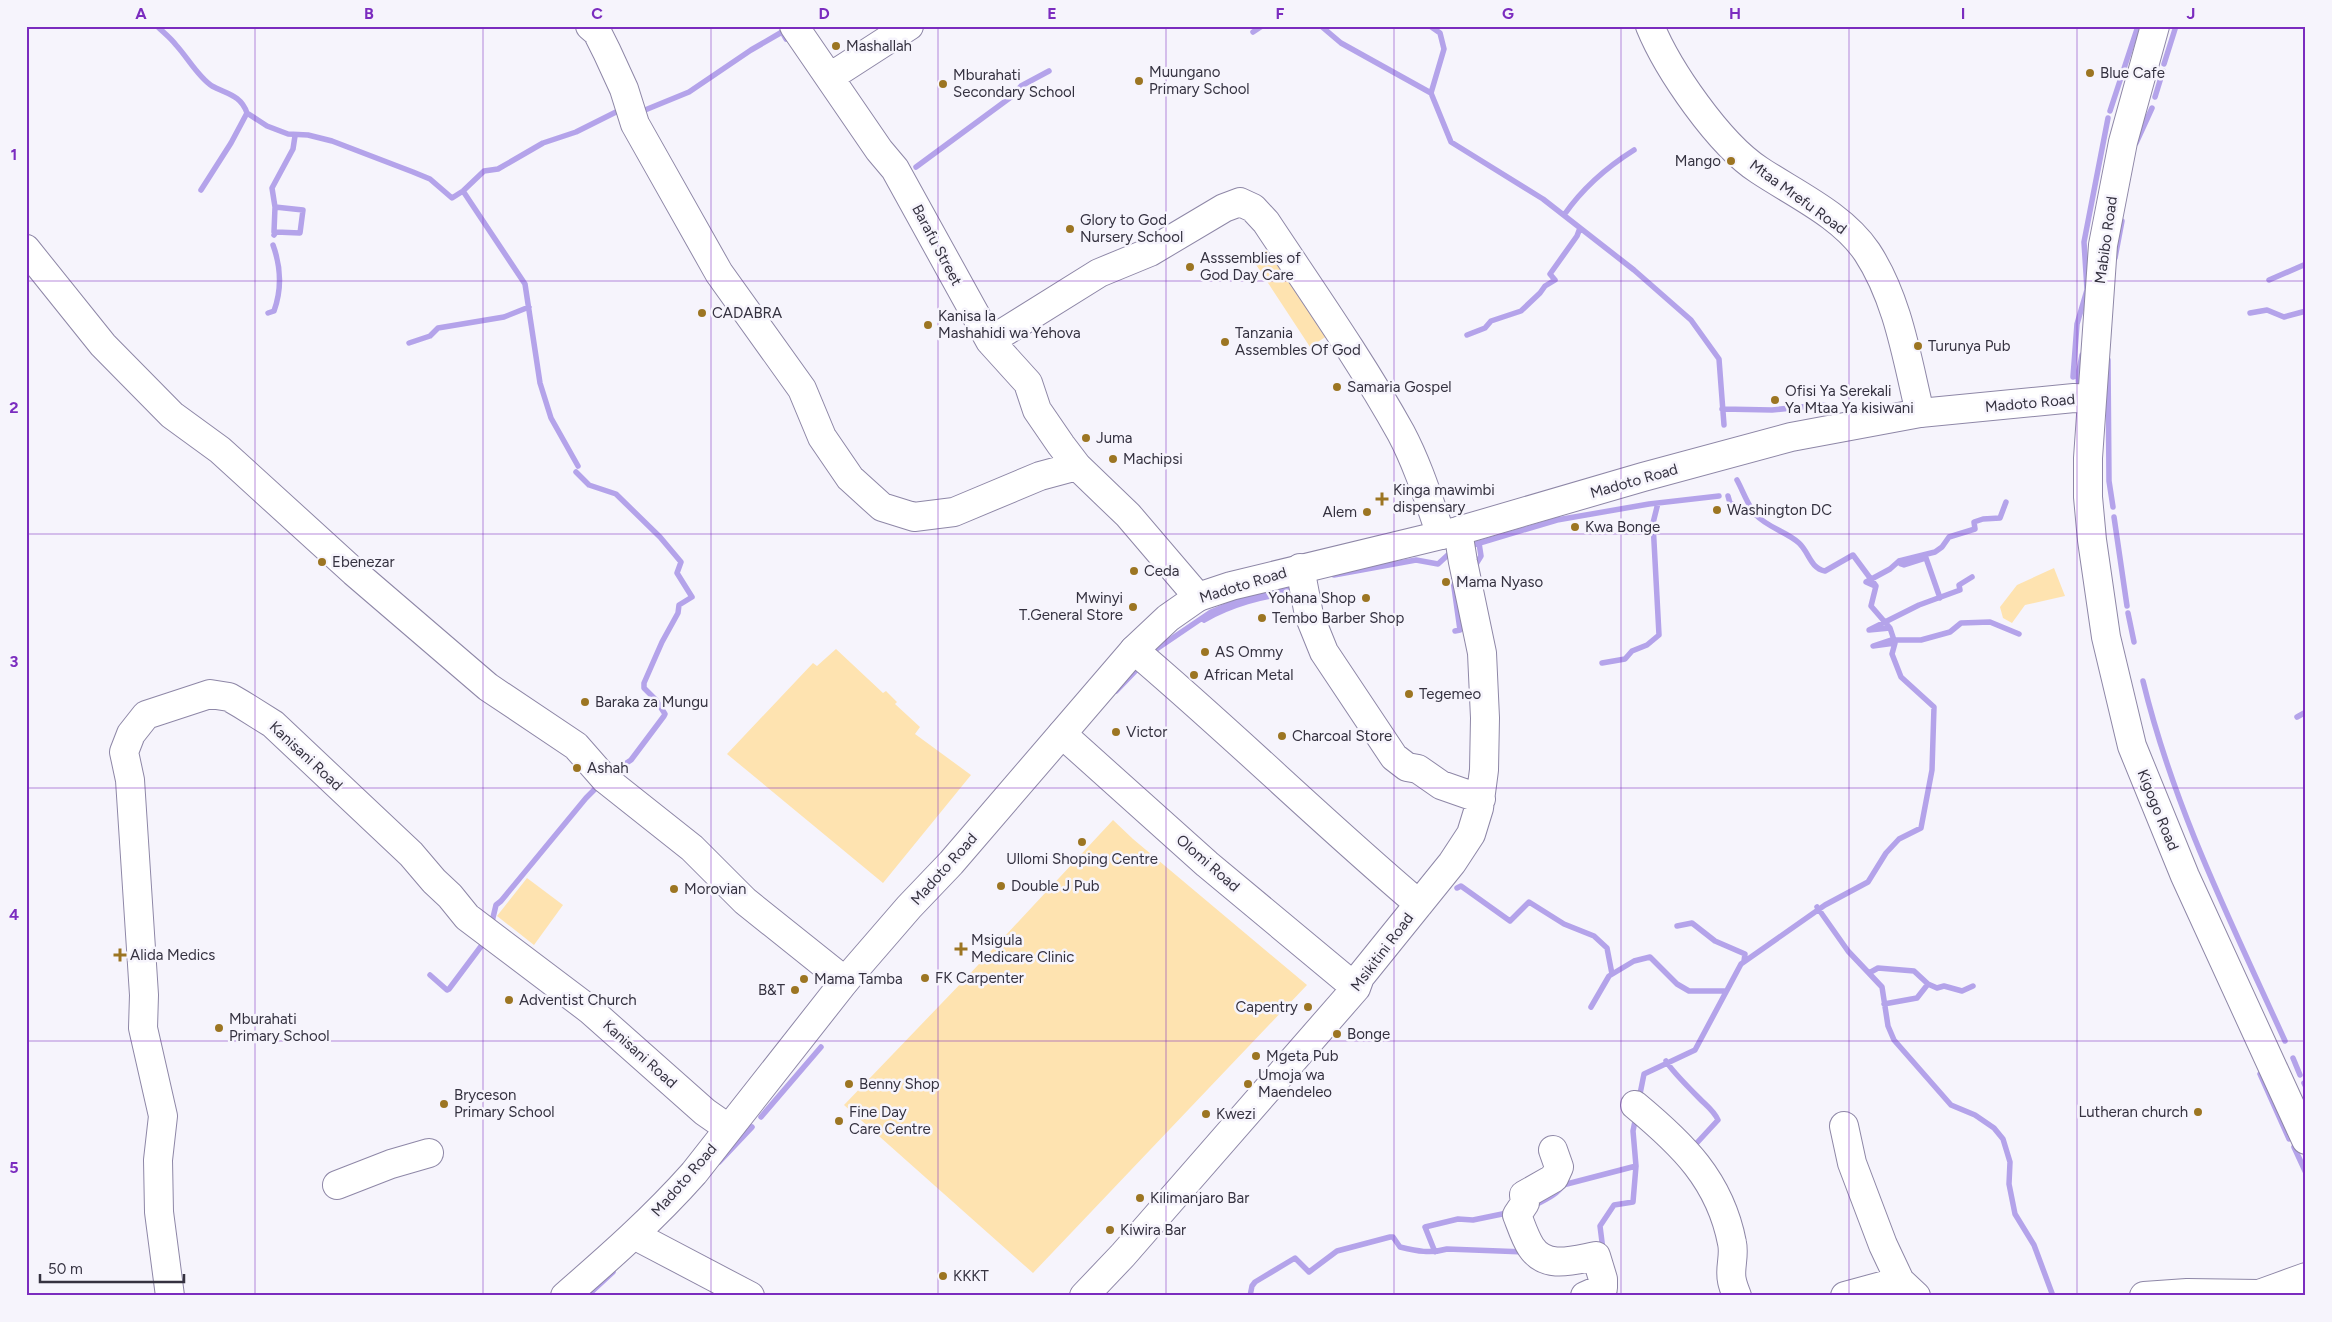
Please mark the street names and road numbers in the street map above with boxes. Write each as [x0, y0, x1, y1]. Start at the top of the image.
street label: Mtaa Mrefu Road [1746, 156, 1850, 238]
street label: Mabibo Road [2091, 195, 2121, 285]
street label: Barafu Street [908, 201, 966, 289]
street label: Madoto Road [1984, 390, 2076, 416]
street label: Madoto Road [1588, 460, 1680, 502]
street label: Madoto Road [1197, 563, 1289, 607]
street label: Kanisani Road [266, 718, 346, 794]
street label: Kigogo Road [2134, 767, 2182, 853]
street label: Madoto Road [907, 829, 981, 909]
street label: Olomi Road [1173, 831, 1243, 895]
street label: Msikitini Road [1347, 909, 1417, 995]
street label: Kanisani Road [599, 1016, 681, 1092]
street label: Madoto Road [648, 1140, 720, 1220]

